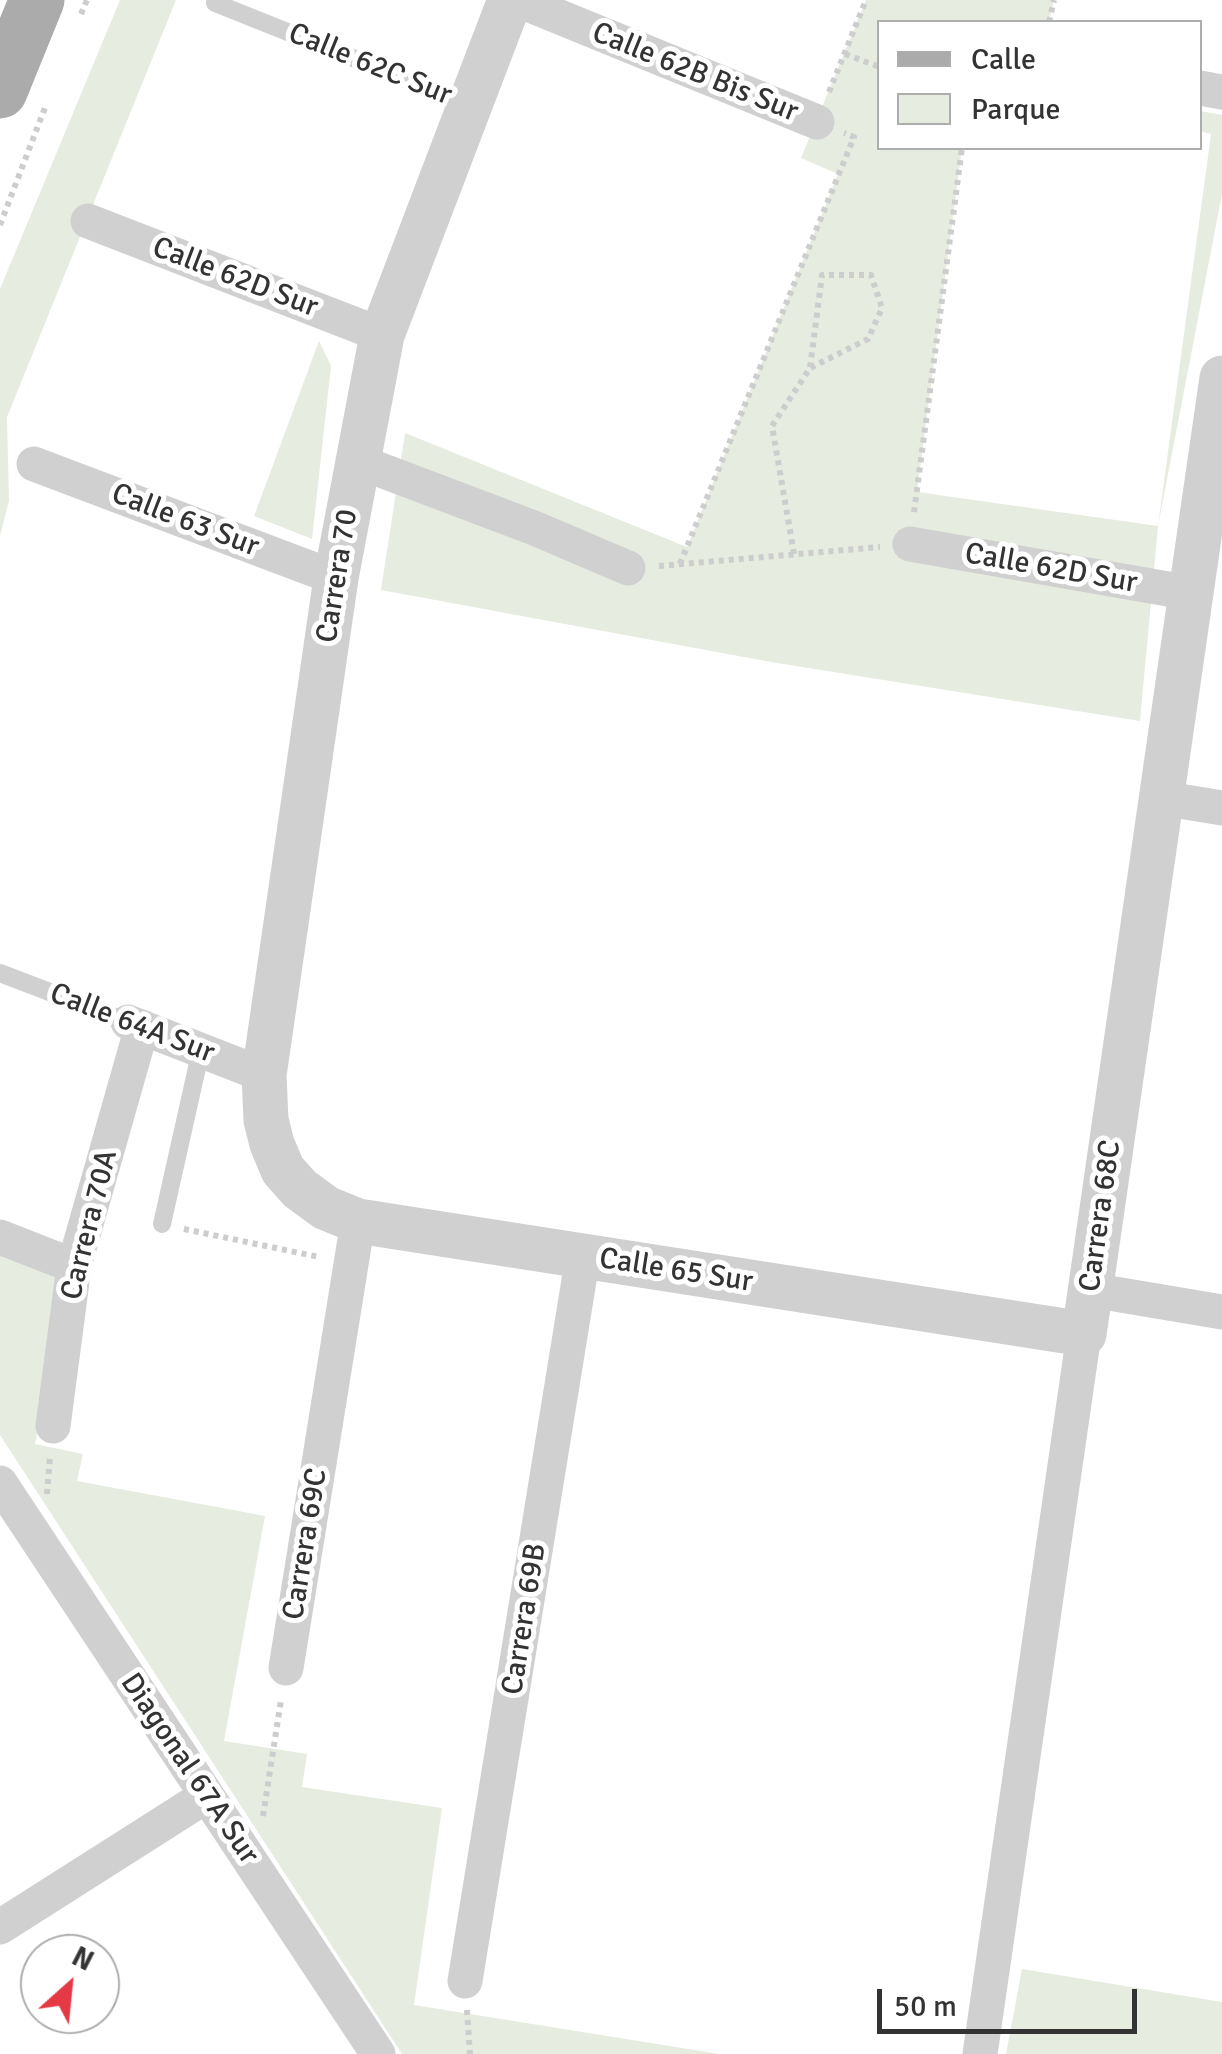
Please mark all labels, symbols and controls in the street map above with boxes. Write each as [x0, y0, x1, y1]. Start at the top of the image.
street label: Calle 62B Bis Sur [587, 15, 803, 131]
street label: Calle 62C Sur [283, 16, 457, 114]
legend [877, 20, 1202, 150]
text: Calle [971, 41, 1036, 78]
text: Parque [971, 91, 1061, 128]
street label: Calle 62D Sur [147, 230, 323, 326]
street label: Calle 63 Sur [106, 476, 264, 566]
street label: Carrera 70 [310, 507, 366, 645]
street label: Calle 62D Sur [962, 536, 1140, 602]
street label: Calle 64A Sur [45, 976, 219, 1072]
street label: Carrera 68C [1073, 1138, 1129, 1294]
street label: Carrera 70A [54, 1146, 126, 1304]
street label: Calle 65 Sur [597, 1241, 755, 1301]
street label: Carrera 69C [276, 1466, 336, 1622]
street label: Carrera 69B [495, 1541, 555, 1697]
street label: Diagonal 67A Sur [112, 1667, 266, 1871]
north arrow [20, 1934, 120, 2034]
text: N [66, 1939, 99, 1979]
scale bar [882, 1969, 1142, 2031]
text: 50 m [894, 1988, 957, 2025]

